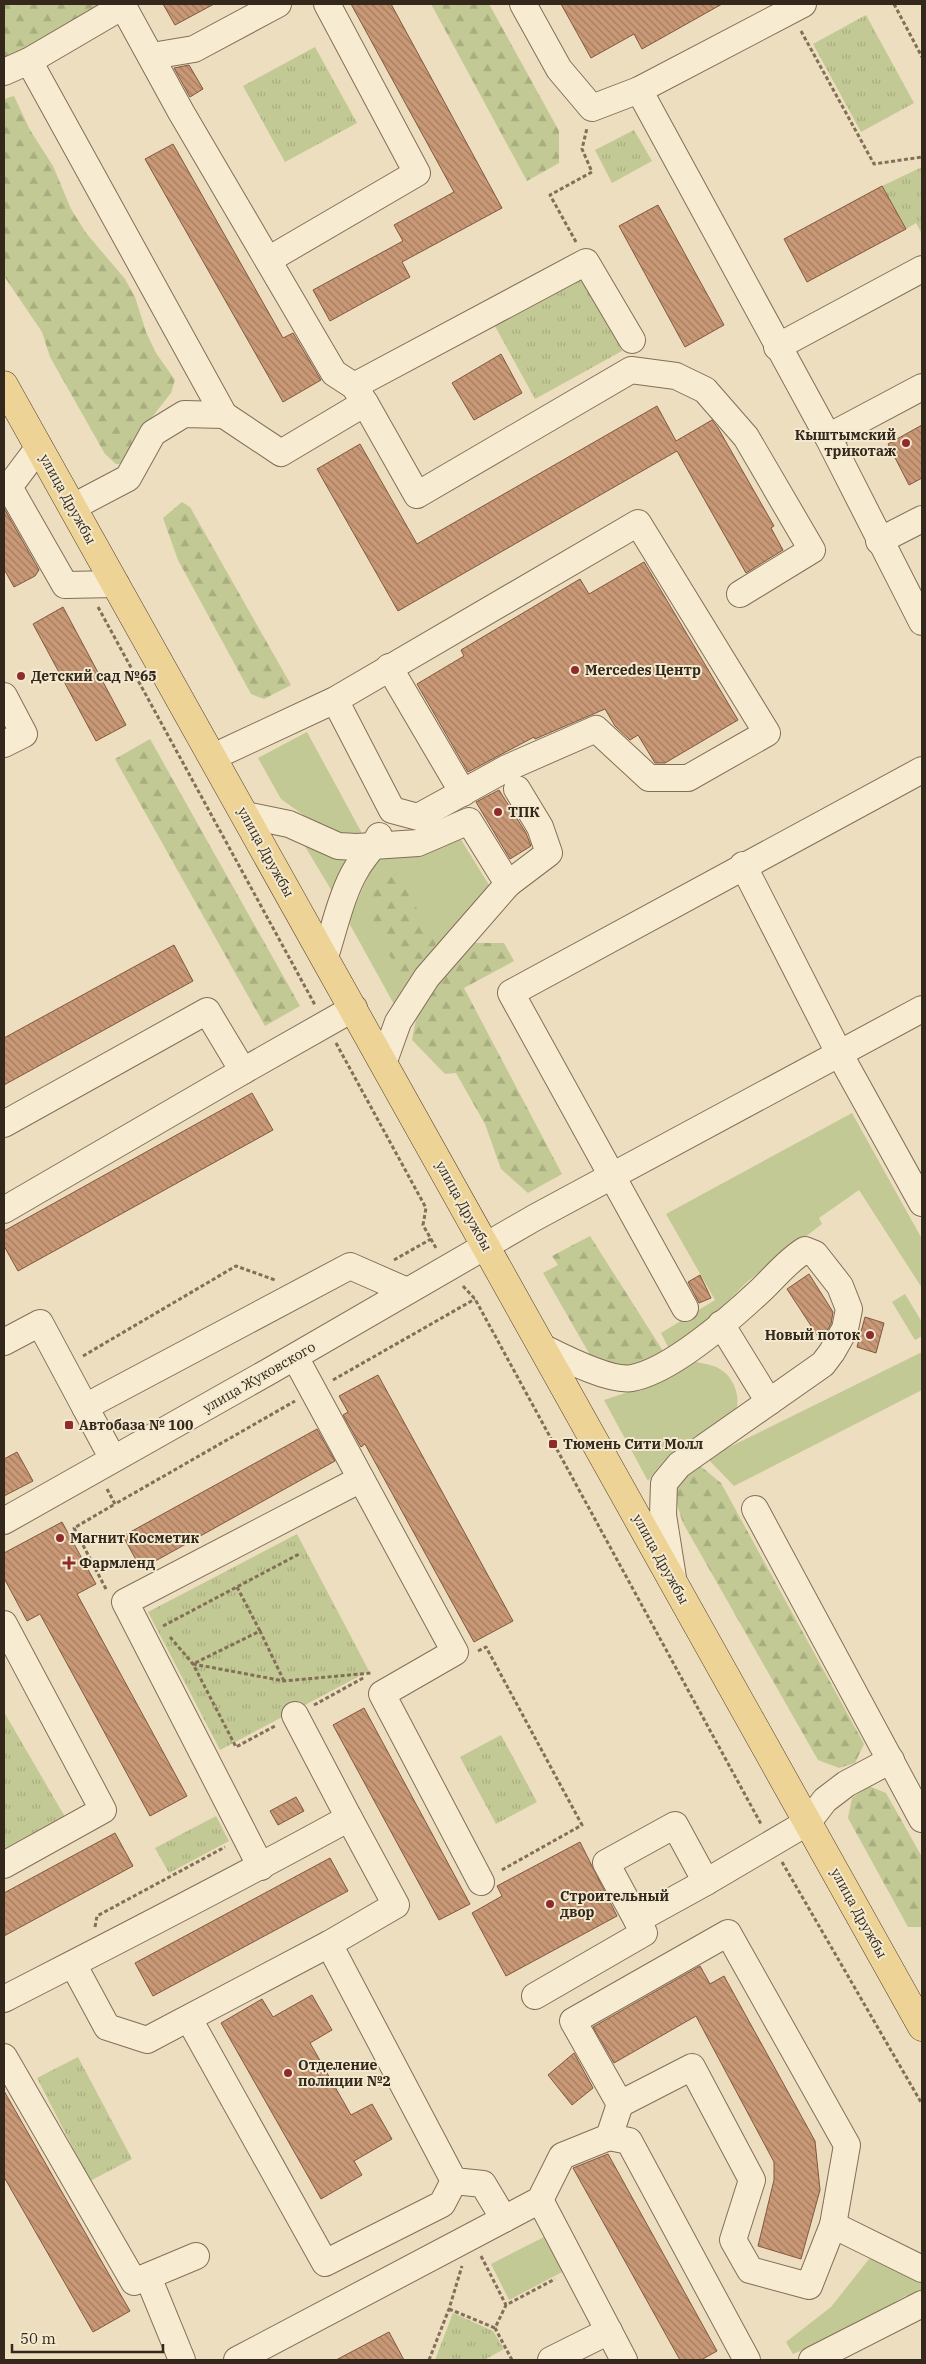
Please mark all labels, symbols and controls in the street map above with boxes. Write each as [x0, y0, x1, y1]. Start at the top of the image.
place label: Кыштымский трикотаж [795, 426, 896, 460]
marker: Кыштымский трикотаж [900, 437, 912, 449]
street label: улица Дружбы [36, 451, 100, 547]
place label: Mercedes Центр [585, 661, 701, 679]
marker: Mercedes Центр [569, 664, 581, 676]
place label: Детский сад №65 [31, 667, 157, 685]
marker: Детский сад №65 [15, 670, 27, 682]
place label: ТПК [508, 803, 540, 821]
street label: улица Дружбы [234, 804, 298, 900]
marker: ТПК [492, 806, 504, 818]
street label: улица Дружбы [432, 1158, 496, 1254]
place label: Новый поток [765, 1326, 860, 1344]
marker: Новый поток [864, 1329, 876, 1341]
street label: улица Жуковского [199, 1337, 319, 1417]
place label: Автобаза № 100 [79, 1416, 193, 1434]
marker: Автобаза № 100 [63, 1419, 75, 1431]
place label: Тюмень Сити Молл [563, 1435, 703, 1453]
marker: Тюмень Сити Молл [547, 1438, 559, 1450]
street label: улица Дружбы [629, 1511, 693, 1607]
place label: Магнит Косметик [70, 1529, 200, 1547]
marker: Магнит Косметик [54, 1532, 66, 1544]
place label: Фармленд [79, 1554, 155, 1572]
marker: Фармленд [63, 1557, 75, 1569]
street label: улица Дружбы [827, 1865, 891, 1961]
place label: Строительный двор [560, 1887, 669, 1921]
marker: Строительный двор [544, 1898, 556, 1910]
place label: Отделение полиции №2 [298, 2056, 391, 2090]
marker: Отделение полиции №2 [282, 2067, 294, 2079]
scale bar [12, 2322, 164, 2354]
text: 50 m [20, 2329, 56, 2348]

